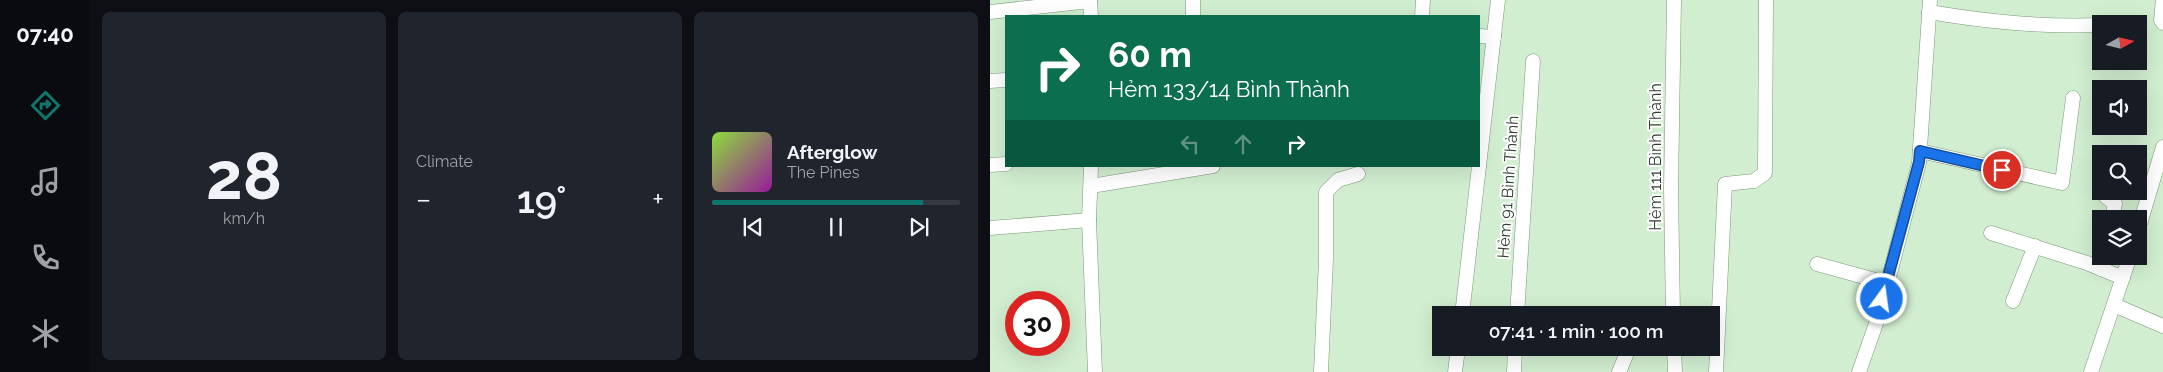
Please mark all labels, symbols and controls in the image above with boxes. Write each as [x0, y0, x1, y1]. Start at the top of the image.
north arrow [2092, 15, 2148, 70]
map controls [2092, 15, 2147, 265]
text: 07:40 [16, 21, 74, 47]
text: 60 m [1108, 34, 1192, 75]
icon: right [1025, 35, 1090, 100]
text: Hẻm 133/14 Bình Thành [1108, 76, 1350, 102]
button: sound [2092, 80, 2147, 135]
street label: Hẻm 111 Bình Thành [1646, 83, 1665, 231]
icon: directions [28, 88, 63, 123]
street label: Hẻm 91 Bình Thành [1494, 115, 1522, 259]
icon: left [1176, 130, 1204, 158]
icon: ahead [1229, 130, 1257, 158]
icon: right [1282, 130, 1310, 158]
text: 28 [206, 138, 282, 214]
text: Afterglow [787, 141, 877, 163]
button: search [2092, 145, 2147, 200]
pin [1981, 149, 2023, 191]
text: Climate [416, 152, 473, 171]
icon: arrive [1988, 156, 2016, 184]
text: The Pines [787, 163, 859, 182]
icon: music [28, 164, 63, 199]
text: 19° [517, 177, 567, 222]
text: − [416, 183, 431, 216]
text: + [652, 183, 664, 216]
text: km/h [223, 209, 265, 228]
button: layers [2092, 210, 2147, 265]
icon: previous [739, 213, 767, 241]
icon: pause [822, 213, 850, 241]
icon: next [905, 213, 933, 241]
icon: phone [28, 240, 63, 275]
position arrow [1855, 272, 1907, 324]
speed limit sign: 30 [1005, 291, 1070, 356]
icon: climate [28, 316, 63, 351]
text: 07:41 · 1 min · 100 m [1489, 320, 1663, 342]

